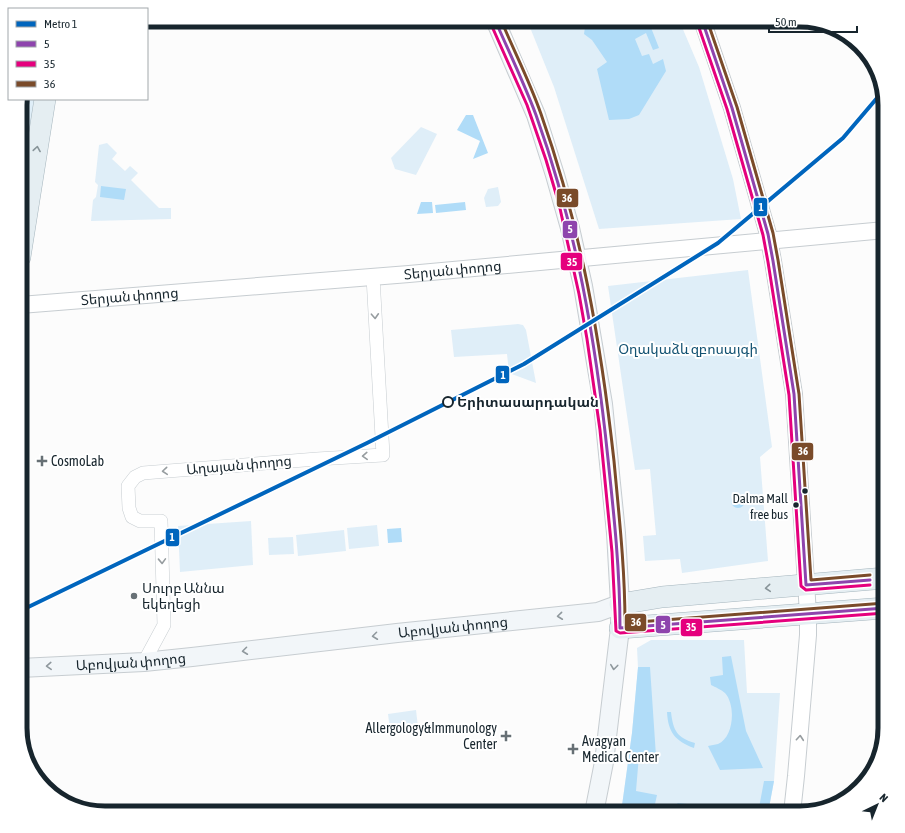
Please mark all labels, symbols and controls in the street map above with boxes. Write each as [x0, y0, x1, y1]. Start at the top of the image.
legend [8, 8, 148, 100]
scale bar [769, 8, 857, 34]
text: 50 m [775, 15, 797, 29]
text: Metro 1 [44, 17, 78, 31]
text: 5 [44, 37, 50, 51]
text: 35 [44, 57, 55, 71]
text: 36 [44, 77, 56, 91]
one-way arrow [32, 146, 41, 152]
line badge: 36 [556, 188, 579, 208]
text: 36 [562, 192, 572, 204]
line badge: 1 [753, 197, 768, 217]
text: 1 [758, 201, 764, 213]
line badge: 5 [562, 220, 578, 239]
text: 5 [567, 223, 573, 235]
line badge: 35 [560, 252, 583, 271]
text: 35 [567, 256, 577, 268]
street label: Տերյան փողոց [403, 258, 502, 282]
street label: Տերյան փողոց [80, 284, 179, 308]
one-way arrow [371, 313, 379, 319]
park label: Օղակաձև զբոսայգի [618, 341, 758, 357]
line badge: 1 [495, 365, 510, 384]
text: 1 [500, 369, 506, 381]
place label: Երիտասարդական [457, 394, 599, 410]
marker: Երիտասարդական [442, 396, 454, 408]
line badge: 36 [791, 442, 814, 461]
text: 36 [798, 445, 808, 457]
street label: Աղայան փողոց [186, 452, 292, 478]
one-way arrow [362, 452, 368, 461]
place label: CosmoLab [51, 453, 104, 469]
marker: CosmoLab [36, 455, 48, 467]
one-way arrow [162, 466, 169, 475]
unlabelled marker [800, 486, 810, 496]
place label: Dalma Mall free bus [732, 491, 789, 522]
marker: Dalma Mall free bus [791, 500, 801, 510]
line badge: 1 [165, 528, 180, 547]
text: 1 [169, 531, 175, 543]
one-way arrow [158, 558, 167, 564]
place label: Սուրբ Աննա եկեղեցի [142, 580, 225, 612]
one-way arrow [765, 583, 771, 592]
marker: Սուրբ Աննա եկեղեցի [129, 591, 139, 601]
one-way arrow [556, 611, 563, 620]
street label: Աբովյան փողոց [397, 613, 509, 641]
line badge: 36 [624, 613, 647, 632]
line badge: 5 [655, 615, 671, 634]
text: 36 [631, 616, 641, 628]
line badge: 35 [680, 618, 703, 637]
text: 5 [660, 619, 666, 631]
text: 35 [686, 621, 696, 633]
one-way arrow [372, 631, 378, 640]
one-way arrow [242, 646, 249, 655]
street label: Աբովյան փողոց [75, 650, 187, 673]
one-way arrow [46, 662, 52, 671]
one-way arrow [610, 664, 619, 670]
place label: Allergology&Immunology Center [365, 720, 498, 752]
marker: Allergology&Immunology Center [500, 730, 512, 742]
place label: Avagyan Medical Center [582, 733, 660, 765]
one-way arrow [795, 735, 804, 741]
marker: Avagyan Medical Center [567, 743, 579, 755]
north arrow [857, 785, 897, 825]
text: N [877, 791, 890, 804]

